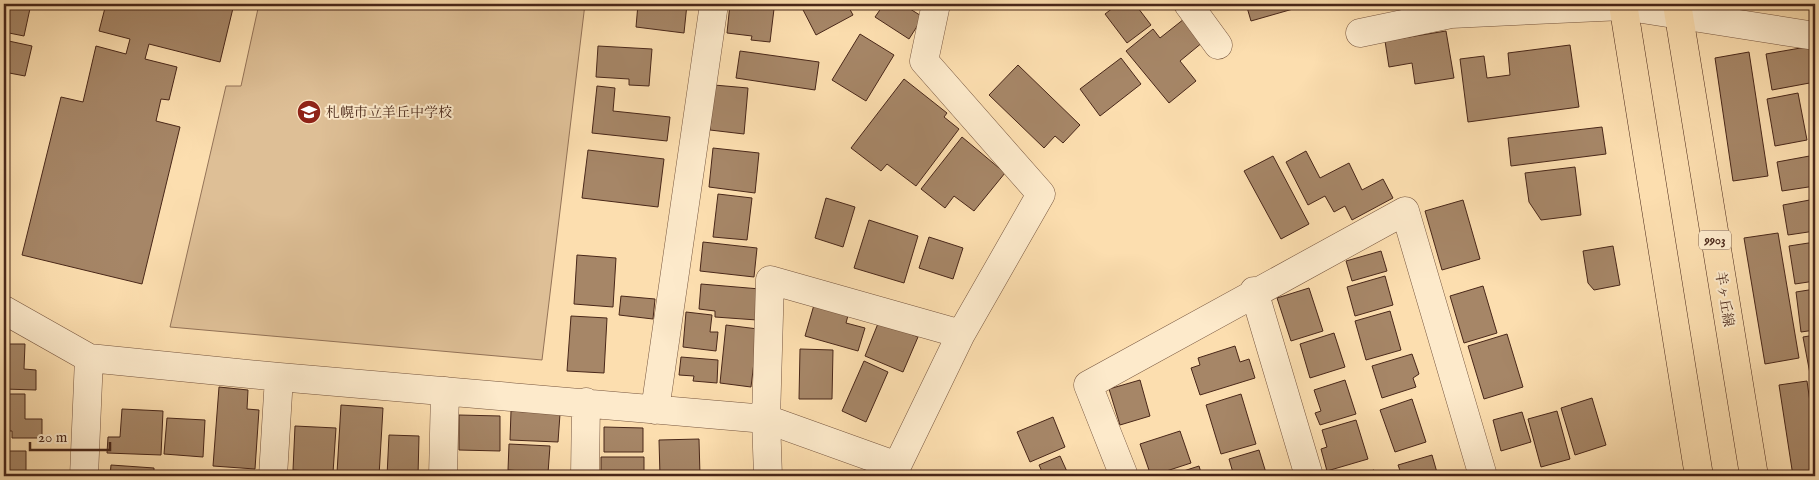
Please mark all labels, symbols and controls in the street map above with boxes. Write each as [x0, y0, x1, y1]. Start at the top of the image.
school or university icon: 札幌市立羊丘中学校 [296, 99, 322, 125]
place label: 札幌市立羊丘中学校 [326, 104, 452, 122]
road number: 9903 [1699, 230, 1731, 250]
street label: 羊ヶ丘線 [1711, 270, 1737, 328]
scale bar [30, 420, 110, 452]
text: 20 m [38, 428, 68, 447]

